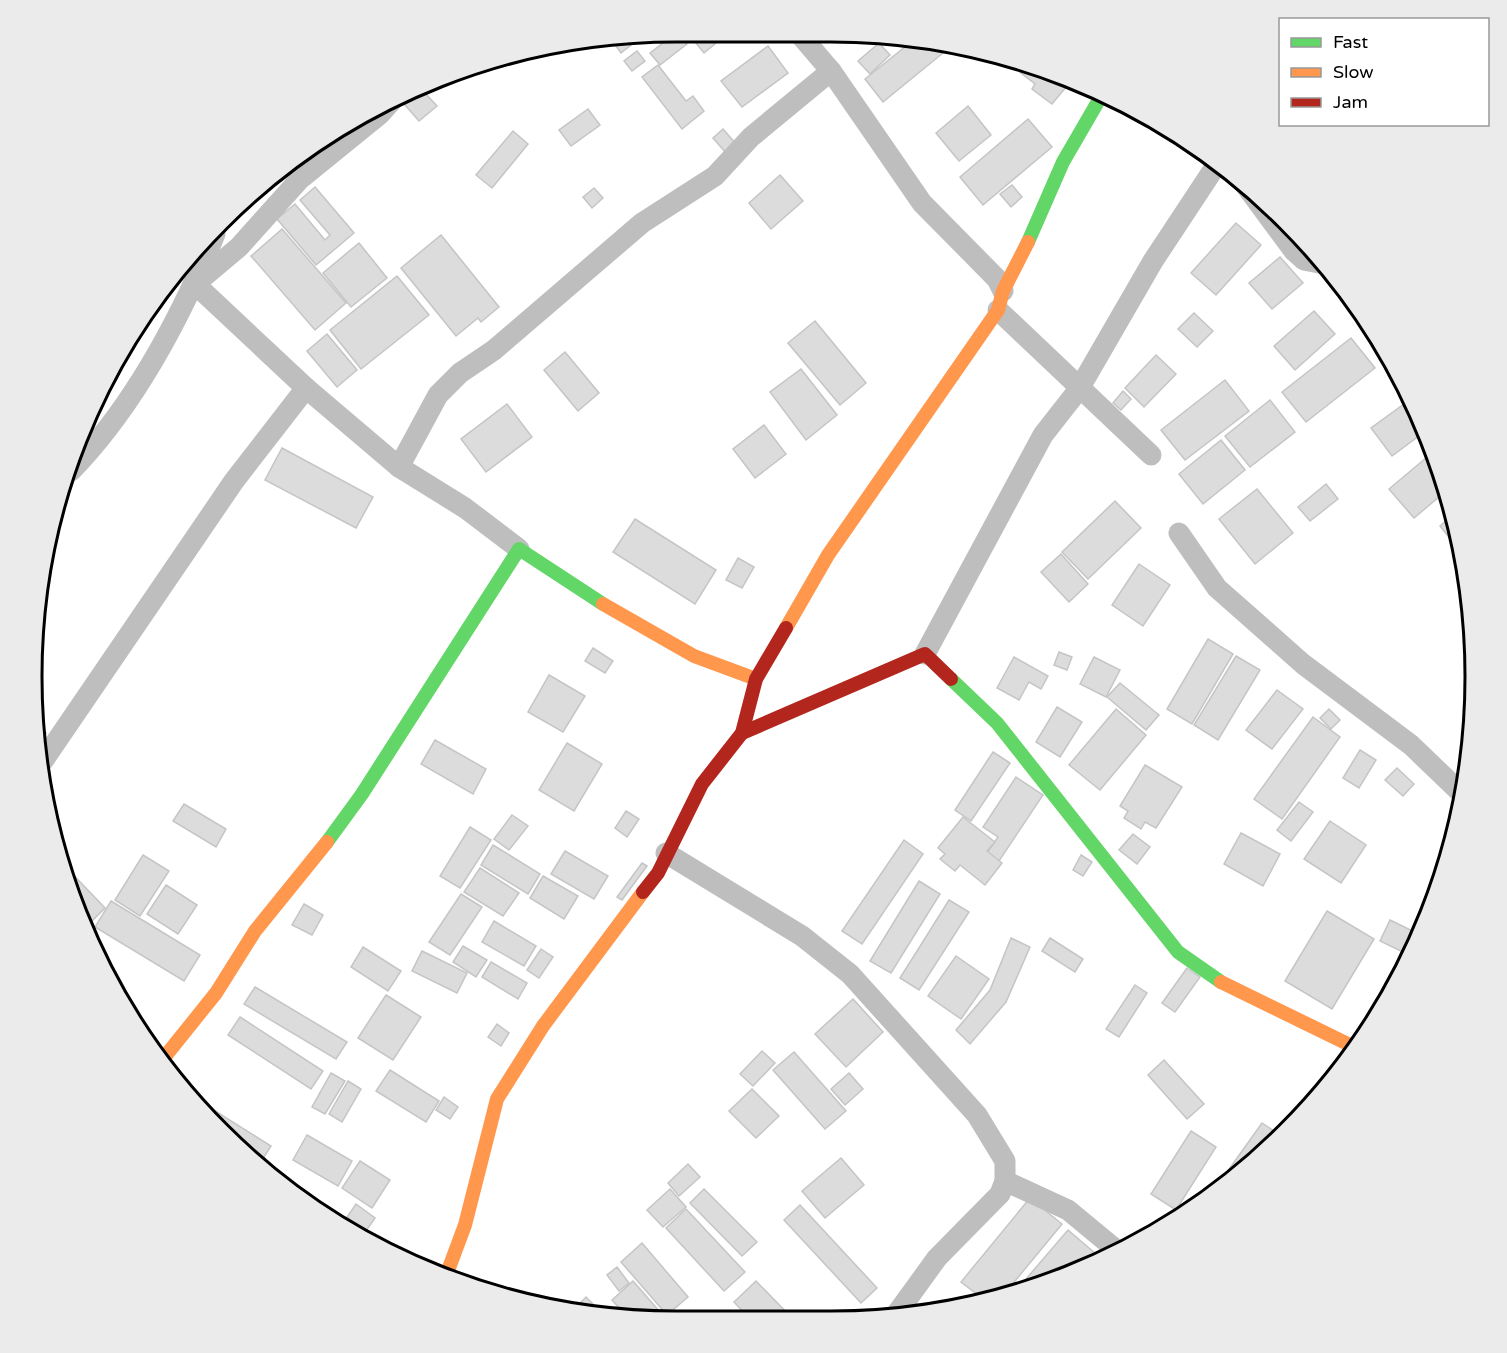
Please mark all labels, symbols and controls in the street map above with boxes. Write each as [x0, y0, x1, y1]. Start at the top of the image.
legend [1279, 18, 1489, 126]
text: Fast [1333, 31, 1368, 53]
text: Slow [1333, 61, 1374, 83]
text: Jam [1333, 91, 1368, 113]

